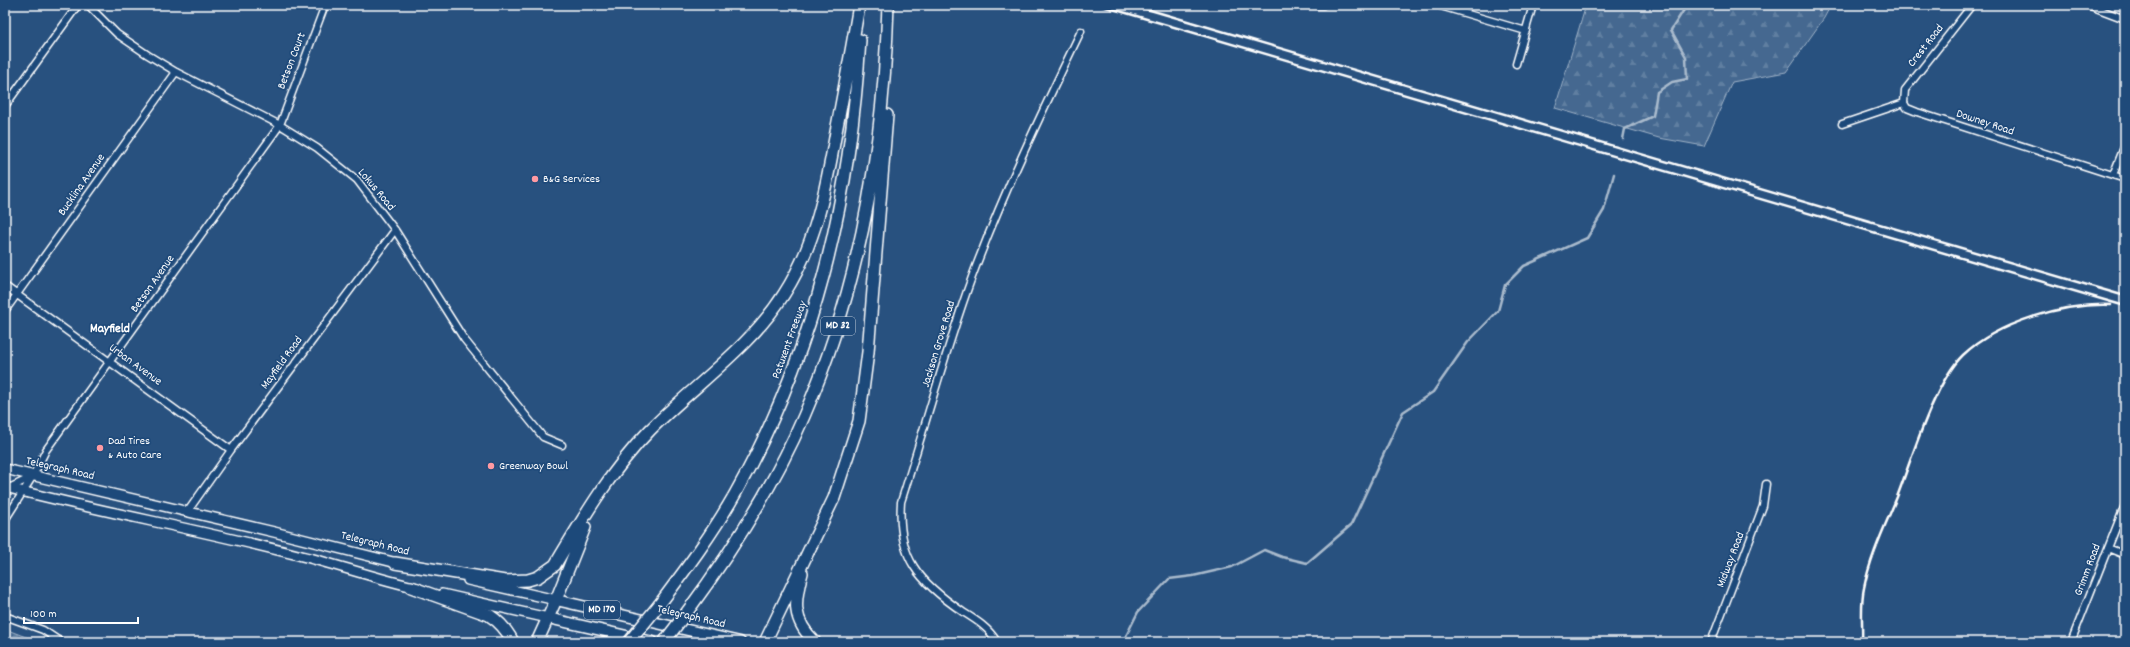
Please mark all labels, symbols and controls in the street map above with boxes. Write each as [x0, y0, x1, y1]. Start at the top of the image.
street label: Crest Road [1904, 21, 1948, 71]
street label: Betson Court [273, 30, 311, 92]
street label: Downey Road [1954, 106, 2016, 140]
street label: Bucklina Avenue [54, 150, 110, 220]
street label: Lokus Road [353, 165, 399, 215]
place label: B&G Services [543, 171, 600, 188]
marker: B&G Services [530, 174, 540, 184]
street label: Betson Avenue [127, 252, 179, 316]
street label: Patuxent Freeway [768, 298, 812, 381]
street label: Jackson Grove Road [918, 299, 960, 389]
road number: MD 32 [821, 317, 855, 335]
district label: Mayfield [90, 320, 130, 339]
street label: Mayfield Road [257, 333, 307, 393]
street label: Urban Avenue [105, 340, 165, 390]
place label: Dad Tires & Auto Care [108, 433, 162, 464]
marker: Dad Tires & Auto Care [95, 443, 105, 453]
street label: Telegraph Road [24, 453, 96, 485]
place label: Greenway Bowl [499, 458, 568, 475]
marker: Greenway Bowl [486, 461, 496, 471]
street label: Telegraph Road [339, 527, 411, 561]
street label: Midway Road [1713, 530, 1749, 590]
street label: Grimm Road [2070, 542, 2106, 598]
scale bar [24, 599, 138, 625]
road number: MD 170 [584, 601, 620, 619]
street label: Telegraph Road [655, 601, 727, 633]
text: 100 m [30, 606, 57, 623]

